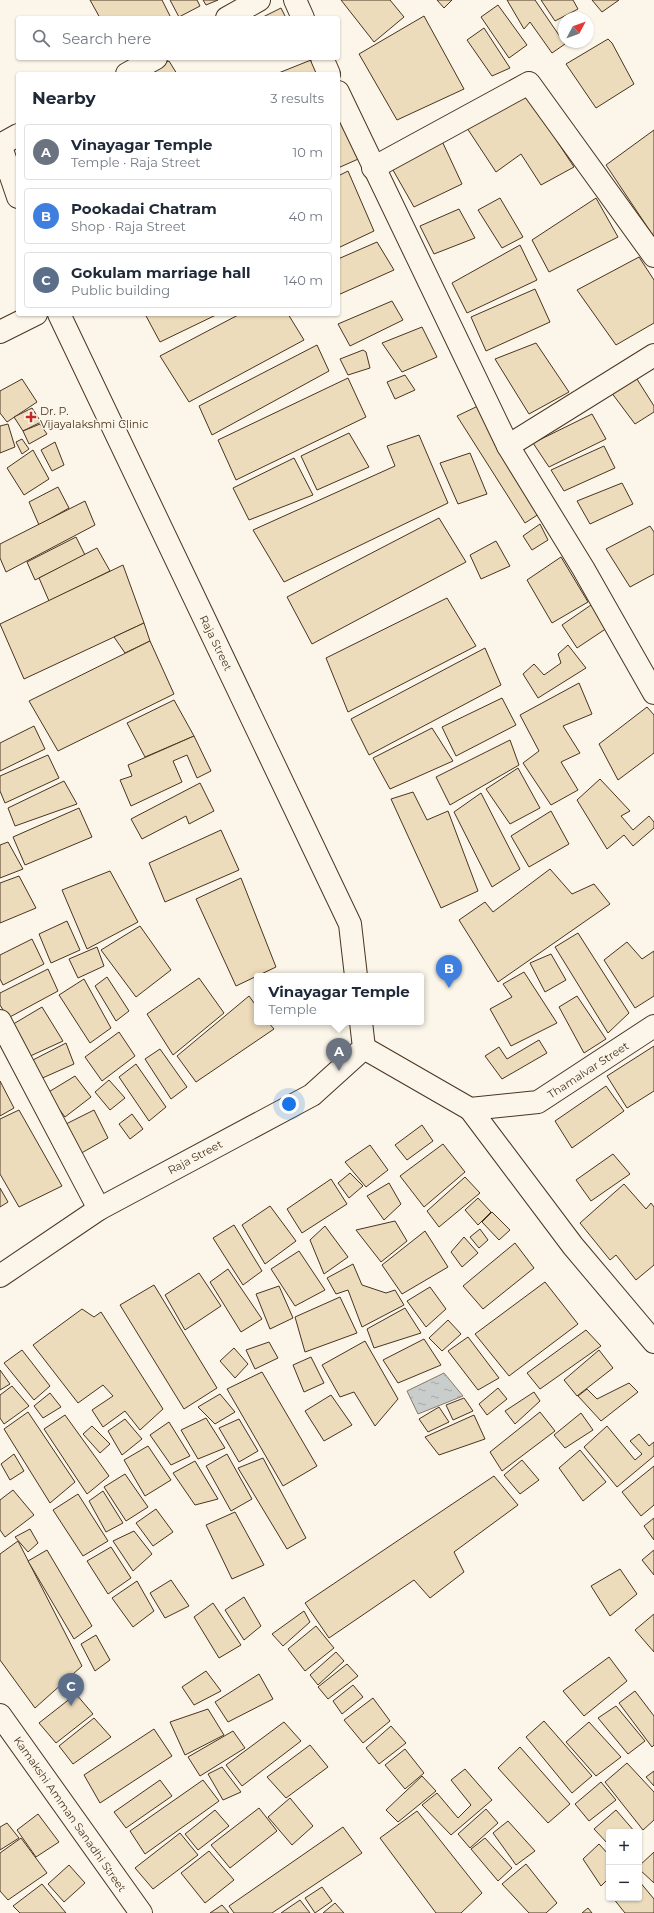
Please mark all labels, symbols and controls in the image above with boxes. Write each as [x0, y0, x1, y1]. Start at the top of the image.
north arrow [558, 12, 594, 48]
search box [16, 16, 340, 60]
icon: search [30, 27, 52, 49]
text: Search here [62, 29, 151, 48]
text: Nearby [32, 88, 96, 108]
text: 3 results [270, 90, 324, 106]
text: Vinayagar Temple [71, 135, 213, 154]
text: A [41, 144, 51, 160]
text: 10 m [293, 144, 323, 160]
text: Temple · Raja Street [71, 154, 201, 170]
text: Pookadai Chatram [71, 199, 217, 218]
text: B [41, 208, 51, 224]
text: 40 m [289, 208, 323, 224]
text: Shop · Raja Street [71, 218, 186, 234]
text: Gokulam marriage hall [71, 263, 251, 282]
text: C [41, 272, 51, 288]
text: 140 m [284, 272, 323, 288]
text: Public building [71, 282, 170, 298]
place label: Dr. P. Vijayalakshmi Clinic [40, 404, 148, 431]
marker: Dr. P. Vijayalakshmi Clinic [25, 411, 37, 423]
street label: Raja Street [197, 613, 236, 674]
pin: B [436, 955, 462, 988]
popup [254, 973, 424, 1025]
text: Vinayagar Temple [268, 982, 410, 1001]
text: Temple [268, 1001, 317, 1017]
pin: A [326, 1038, 352, 1071]
street label: Thamalvar Street [545, 1038, 632, 1102]
your location [279, 1094, 299, 1114]
street label: Raja Street [165, 1136, 225, 1177]
pin: C [58, 1673, 84, 1706]
street label: Kamakshi Amman Sanadhi Street [11, 1734, 130, 1895]
map controls [606, 1829, 642, 1901]
button: + [606, 1829, 642, 1865]
button: − [606, 1865, 642, 1901]

